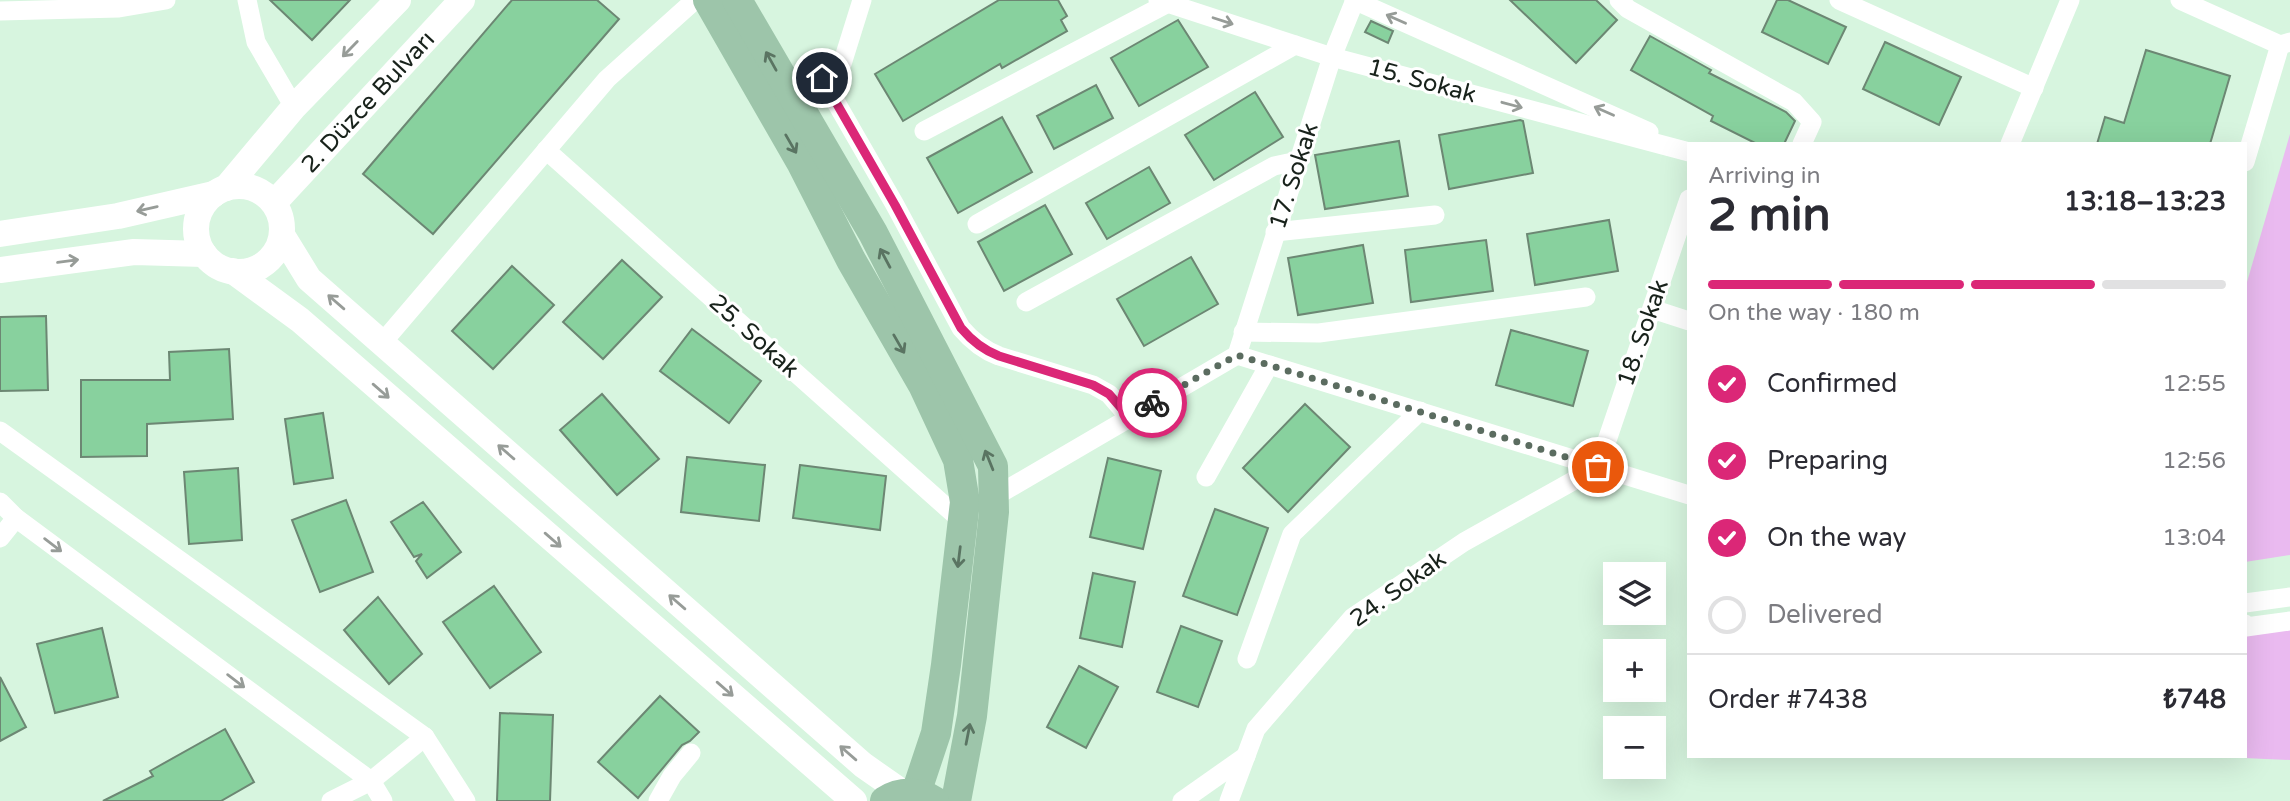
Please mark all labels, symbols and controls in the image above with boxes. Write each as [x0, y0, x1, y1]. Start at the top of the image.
one-way arrow [1386, 12, 1408, 25]
one-way arrow [1212, 15, 1234, 28]
street label: 2. Düzce Bulvarı [295, 25, 441, 179]
one-way arrow [341, 40, 358, 57]
pin [792, 48, 852, 108]
one-way arrow [764, 52, 778, 72]
street label: 15. Sokak [1365, 53, 1479, 109]
icon: home [803, 59, 841, 97]
one-way arrow [1500, 99, 1523, 112]
one-way arrow [1594, 104, 1615, 117]
street label: 17. Sokak [1263, 119, 1325, 233]
one-way arrow [784, 134, 798, 154]
text: Arriving in [1708, 162, 1821, 190]
text: 13:18–13:23 [2064, 186, 2226, 217]
text: 2 min [1708, 188, 1831, 243]
one-way arrow [136, 203, 159, 217]
one-way arrow [878, 248, 892, 269]
one-way arrow [56, 254, 78, 267]
street label: 18. Sokak [1611, 276, 1675, 390]
street label: 25. Sokak [703, 288, 805, 384]
one-way arrow [327, 294, 345, 310]
text: On the way · 180 m [1708, 299, 1920, 327]
one-way arrow [893, 333, 906, 354]
icon: check [1708, 365, 1746, 403]
courier [1117, 368, 1187, 438]
text: Confirmed [1767, 368, 1897, 399]
text: 12:55 [2162, 370, 2226, 398]
one-way arrow [372, 383, 390, 399]
icon: bike [1133, 384, 1171, 422]
pin [1568, 437, 1628, 497]
icon: check [1708, 442, 1746, 480]
one-way arrow [498, 444, 516, 460]
text: Preparing [1767, 445, 1888, 476]
text: 12:56 [2162, 447, 2226, 475]
icon: bag [1579, 448, 1617, 486]
one-way arrow [982, 450, 995, 471]
icon: check [1708, 519, 1746, 557]
text: On the way [1767, 522, 1907, 553]
text: 13:04 [2162, 524, 2226, 552]
one-way arrow [544, 532, 562, 548]
one-way arrow [43, 538, 62, 552]
one-way arrow [952, 545, 965, 567]
street label: 24. Sokak [1344, 545, 1452, 633]
map controls [1603, 562, 1666, 779]
button: layers [1603, 562, 1666, 625]
one-way arrow [669, 595, 687, 611]
text: Delivered [1767, 599, 1883, 630]
button: + [1603, 639, 1666, 702]
one-way arrow [226, 673, 244, 688]
one-way arrow [716, 681, 734, 697]
text: Order #7438 [1708, 684, 1868, 715]
text: ₺748 [2163, 684, 2226, 715]
button: − [1603, 716, 1666, 779]
one-way arrow [962, 723, 975, 746]
one-way arrow [840, 745, 858, 761]

